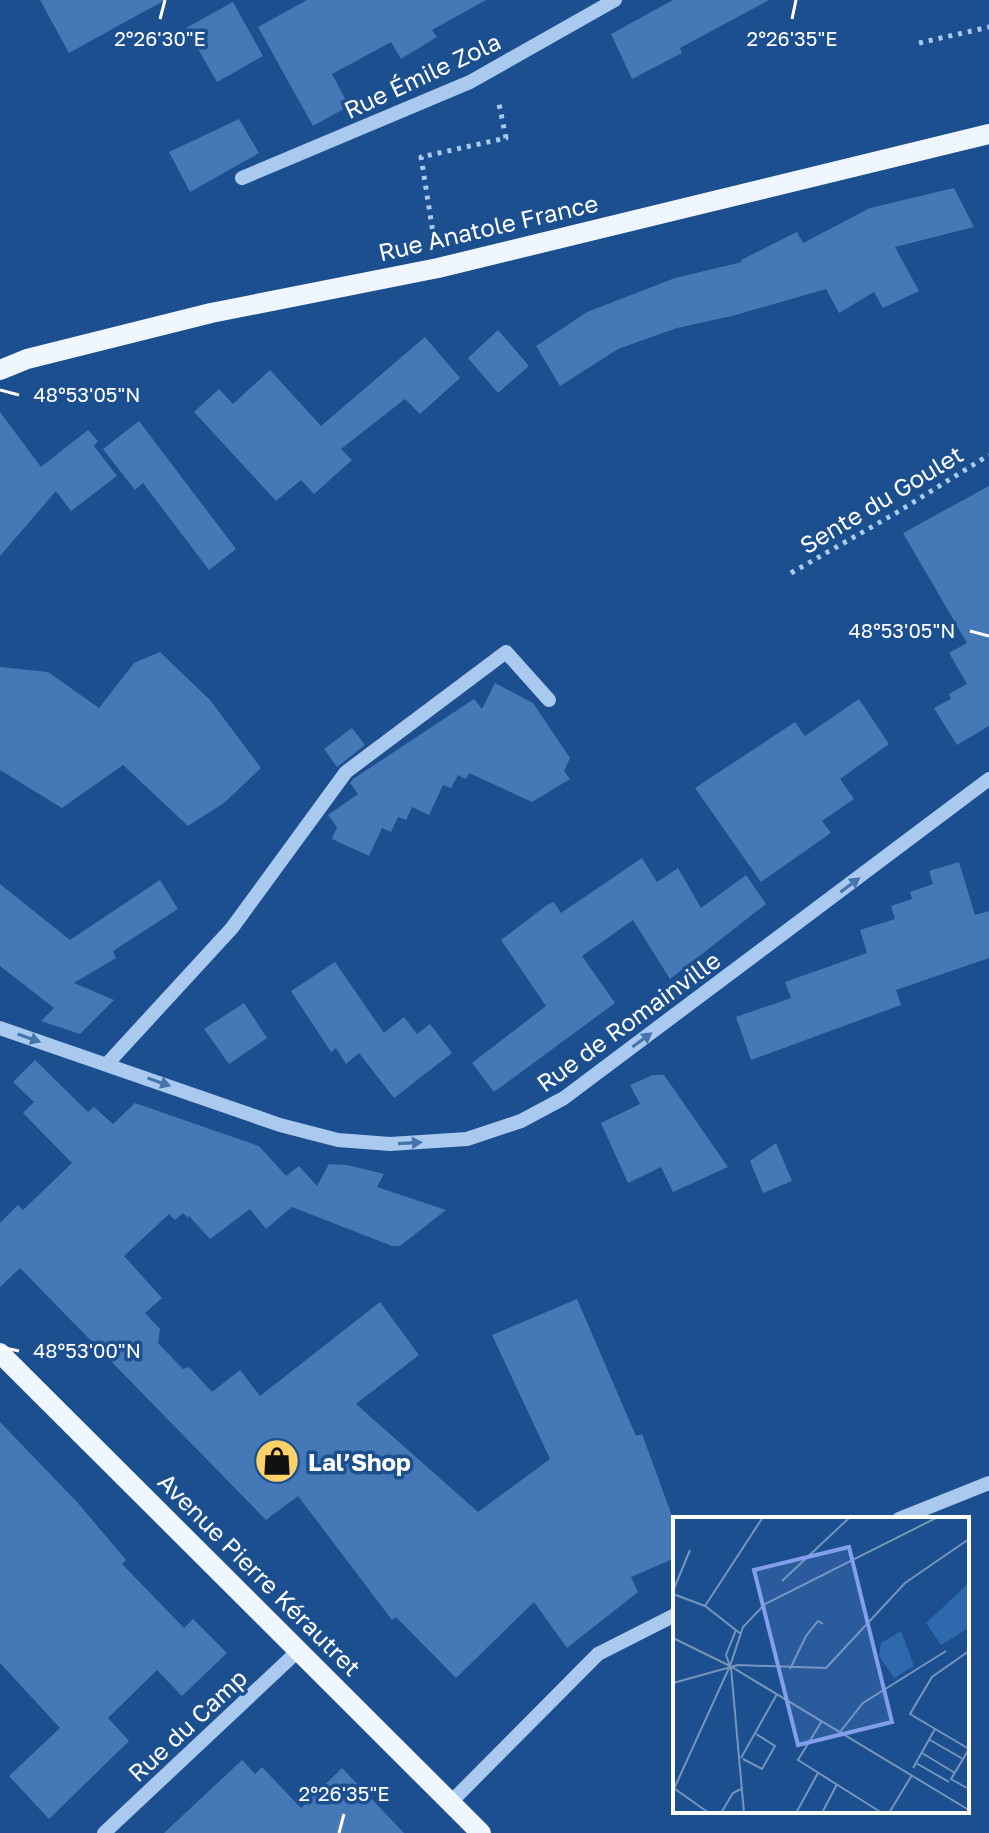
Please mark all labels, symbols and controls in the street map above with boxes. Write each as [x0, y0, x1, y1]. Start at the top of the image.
text: 2°26'30"E [114, 26, 206, 50]
street label: Rue Émile Zola [339, 26, 505, 124]
text: 2°26'35"E [747, 26, 837, 50]
street label: Rue Anatole France [375, 188, 601, 266]
text: 48°53'05"N [34, 382, 140, 406]
street label: Sente du Goulet [794, 439, 968, 559]
text: 48°53'05"N [849, 618, 955, 642]
one-way arrow [840, 877, 860, 893]
street label: Rue de Romainville [531, 945, 725, 1097]
one-way arrow [18, 1033, 42, 1045]
one-way arrow [631, 1033, 652, 1049]
one-way arrow [147, 1077, 171, 1089]
one-way arrow [397, 1136, 423, 1149]
text: 48°53'00"N [33, 1338, 141, 1362]
shop icon: Lal’Shop [253, 1437, 301, 1485]
place label: Lal’Shop [308, 1447, 411, 1476]
street label: Avenue Pierre Kérautret [153, 1467, 367, 1681]
inset map [673, 1517, 969, 1813]
street label: Rue du Camp [122, 1663, 252, 1787]
text: 2°26'35"E [299, 1781, 389, 1805]

